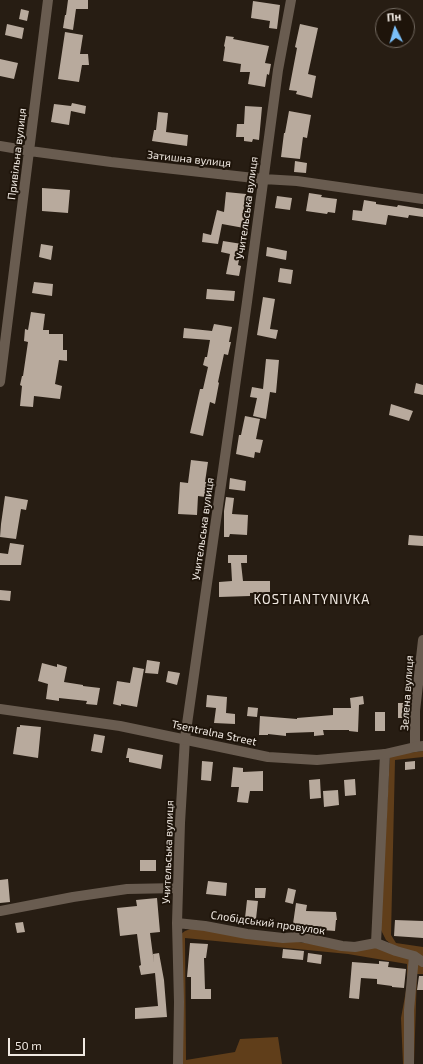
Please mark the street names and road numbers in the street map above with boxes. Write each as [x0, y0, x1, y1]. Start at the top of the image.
street label: Привільна вулиця [5, 107, 29, 201]
street label: Затишна вулиця [146, 148, 232, 170]
street label: Учительська вулиця [233, 156, 261, 260]
street label: Учительська вулиця [189, 477, 217, 581]
street label: Зелена вулиця [398, 655, 416, 731]
street label: Tsentralna Street [170, 718, 258, 748]
street label: Учительська вулиця [160, 800, 176, 904]
street label: Слобідський провулок [210, 908, 326, 938]

